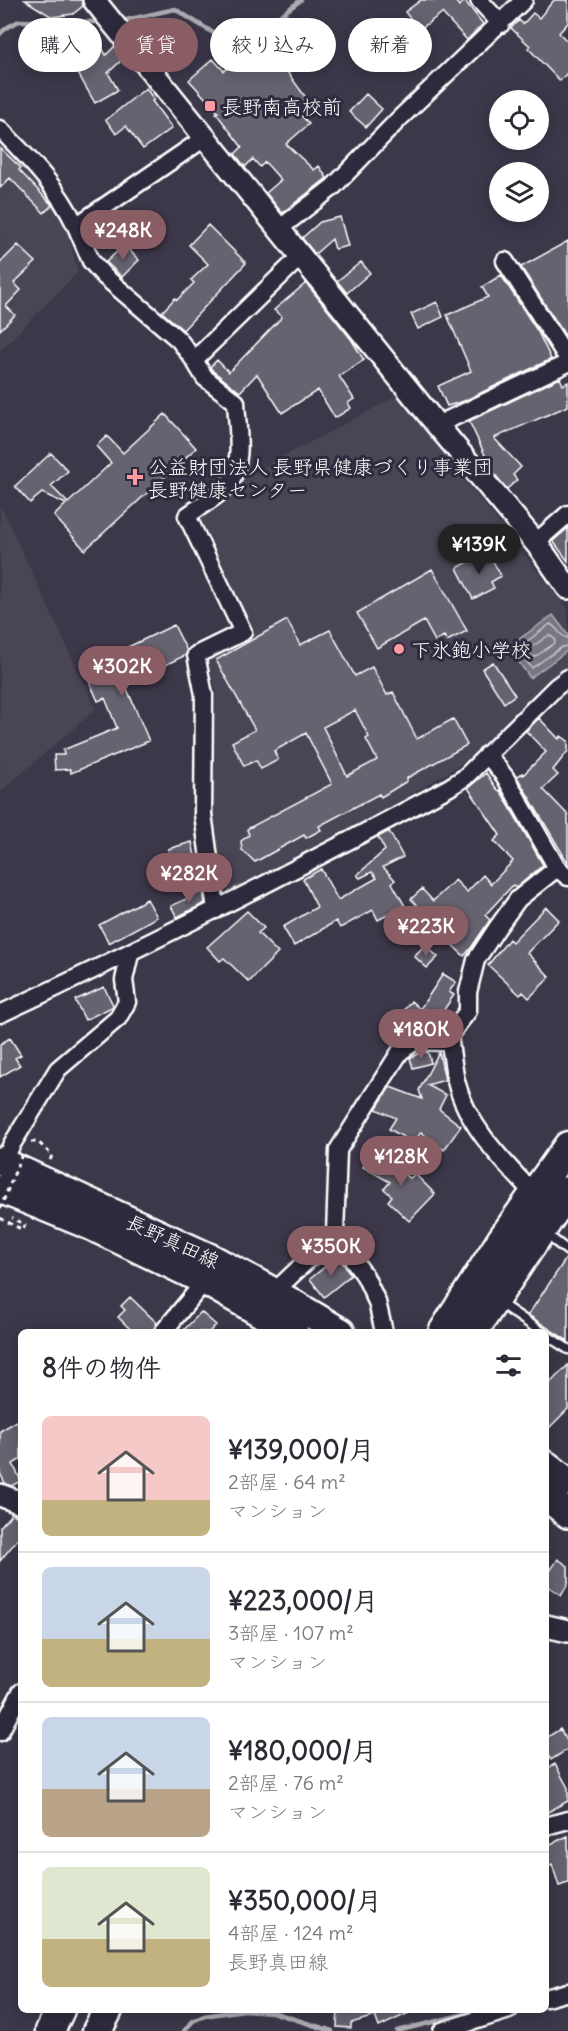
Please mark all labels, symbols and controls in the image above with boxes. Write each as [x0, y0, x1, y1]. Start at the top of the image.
chip: 購入 [18, 18, 102, 72]
chip: 賃貸 [114, 18, 198, 72]
chip: 絞り込み [210, 18, 336, 72]
chip: 新着 [348, 18, 432, 72]
map controls [489, 90, 549, 222]
button: locate [489, 90, 549, 150]
place label: 長野南高校前 [222, 94, 342, 119]
marker: 長野南高校前 [203, 99, 217, 113]
button: layers [489, 162, 549, 222]
pin: ¥248K [81, 210, 165, 261]
text: ¥248K [94, 217, 152, 242]
place label: 公益財団法人 長野県健康づくり事業団 長野健康センター [148, 454, 493, 502]
marker: 公益財団法人 長野県健康づくり事業団 長野健康センター [126, 468, 144, 486]
pin: ¥139K [437, 524, 521, 575]
text: ¥139K [452, 531, 506, 556]
place label: 下氷鉋小学校 [411, 637, 531, 662]
marker: 下氷鉋小学校 [392, 642, 406, 656]
pin: ¥302K [80, 646, 164, 697]
text: ¥302K [92, 653, 152, 678]
pin: ¥282K [147, 853, 231, 904]
text: ¥282K [160, 860, 218, 885]
pin: ¥223K [384, 906, 468, 957]
text: ¥223K [397, 913, 455, 938]
pin: ¥180K [379, 1009, 463, 1060]
text: ¥180K [393, 1016, 449, 1041]
pin: ¥128K [359, 1136, 443, 1187]
text: ¥128K [374, 1143, 428, 1168]
street label: 長野真田線 [122, 1209, 224, 1273]
pin: ¥350K [289, 1226, 373, 1277]
text: ¥350K [301, 1233, 361, 1258]
icon: filters [492, 1349, 525, 1382]
text: 8件の物件 [42, 1351, 161, 1384]
text: ¥139,000/月 [228, 1433, 375, 1466]
icon: home [90, 1440, 162, 1512]
text: 2部屋 · 64 m² [228, 1469, 346, 1494]
text: マンション [228, 1498, 327, 1523]
text: ¥223,000/月 [228, 1584, 378, 1617]
icon: home [90, 1591, 162, 1663]
text: 3部屋 · 107 m² [228, 1620, 354, 1645]
text: マンション [228, 1649, 327, 1674]
text: ¥180,000/月 [228, 1734, 378, 1767]
icon: home [90, 1741, 162, 1813]
text: 2部屋 · 76 m² [228, 1770, 344, 1795]
text: マンション [228, 1799, 327, 1824]
text: ¥350,000/月 [228, 1884, 382, 1917]
icon: home [90, 1891, 162, 1963]
text: 4部屋 · 124 m² [228, 1920, 353, 1945]
text: 長野真田線 [228, 1949, 328, 1974]

